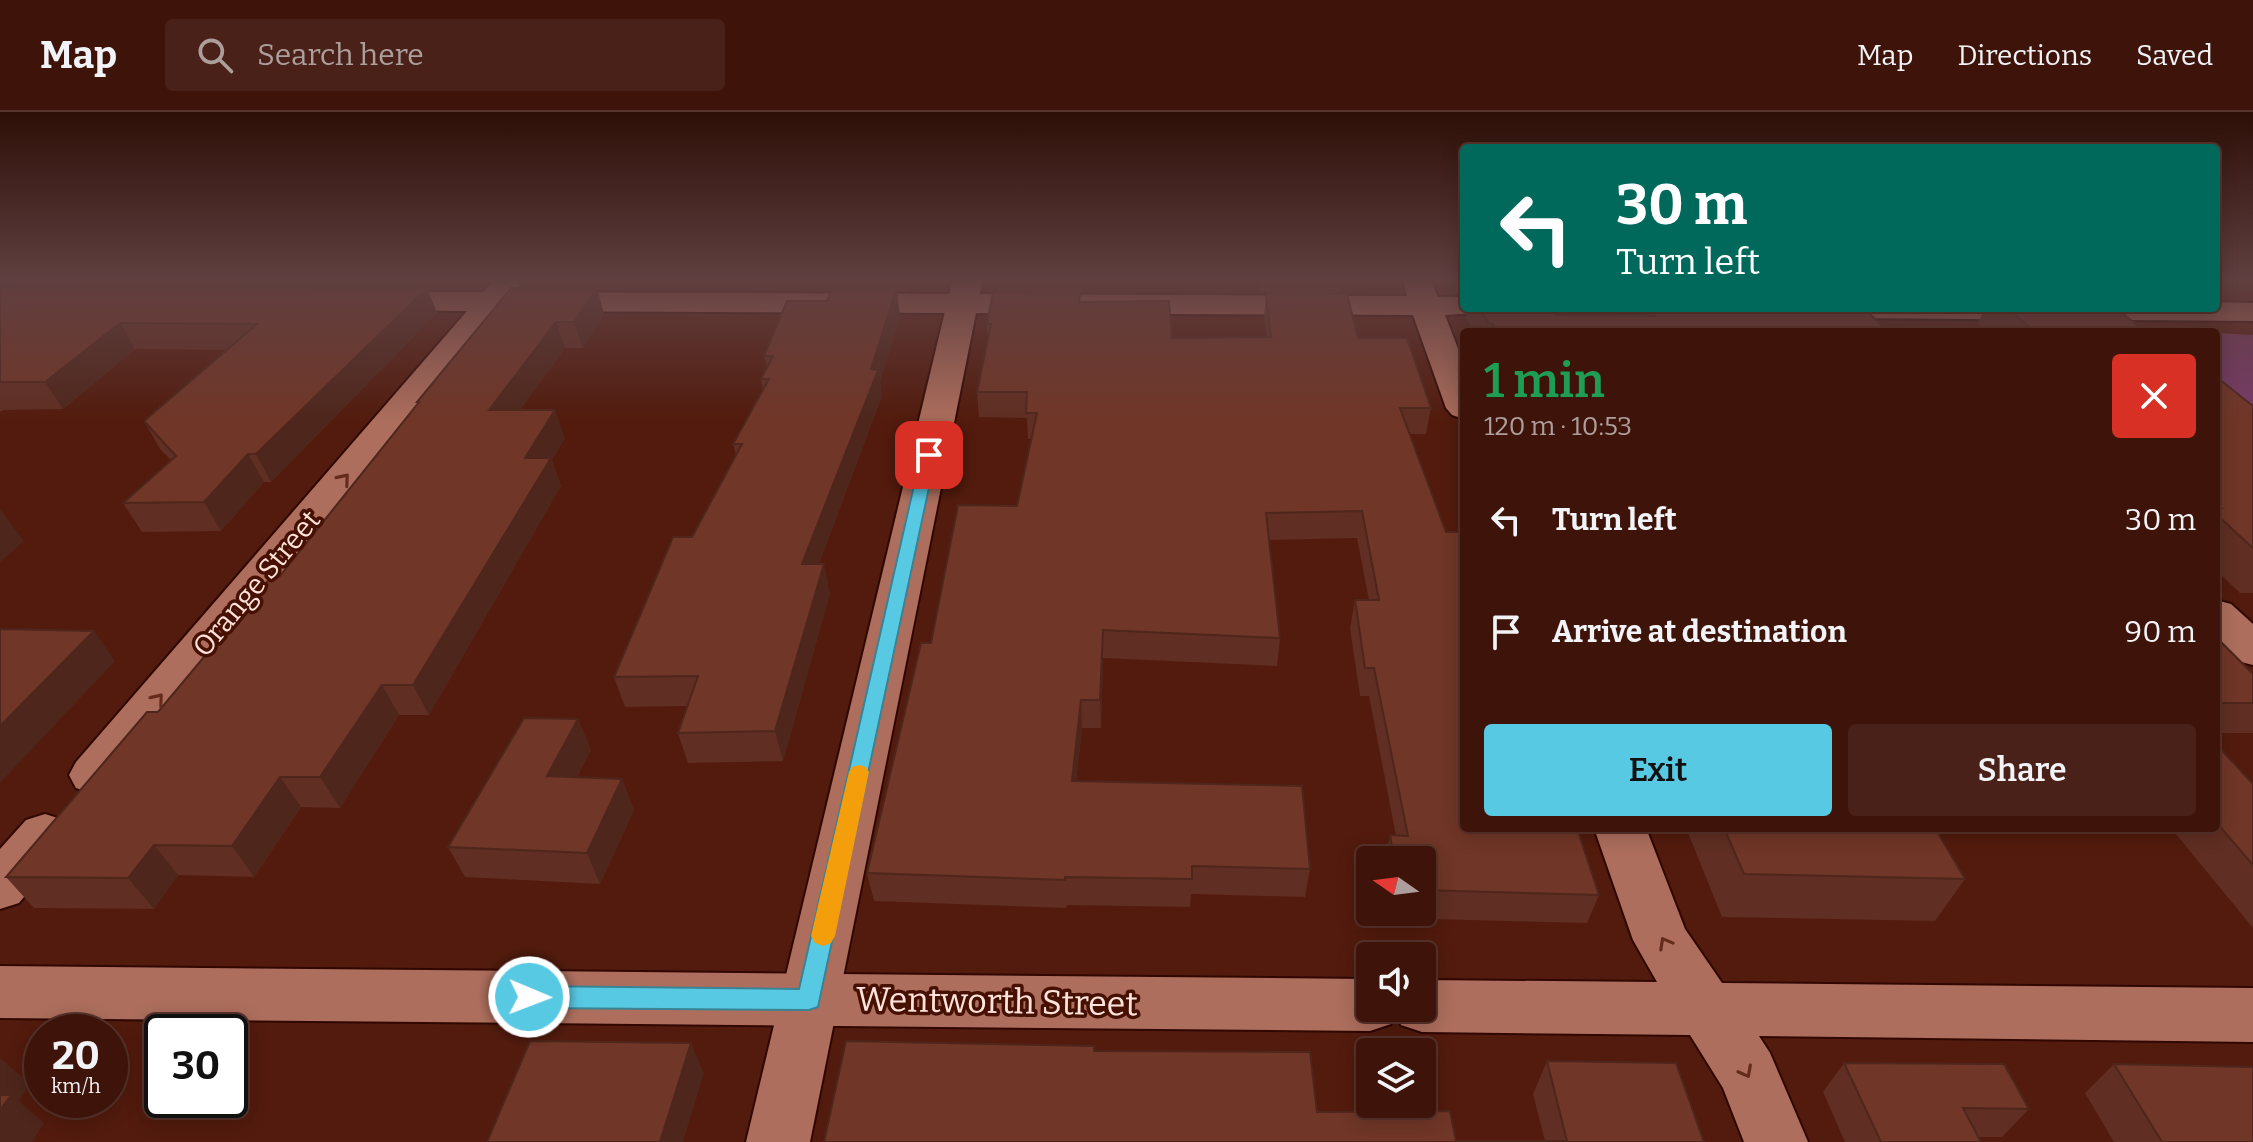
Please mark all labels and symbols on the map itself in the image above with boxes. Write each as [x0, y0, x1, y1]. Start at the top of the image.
pin [895, 421, 963, 489]
one-way arrow [334, 473, 349, 488]
street label: Orange Street [186, 504, 327, 663]
one-way arrow [148, 694, 163, 708]
north arrow [1356, 846, 1436, 926]
one-way arrow [1659, 936, 1674, 951]
position arrow [487, 955, 571, 1039]
street label: Wentworth Street [856, 979, 1138, 1024]
speed limit sign: 30 [144, 1014, 248, 1118]
one-way arrow [1737, 1064, 1752, 1079]

